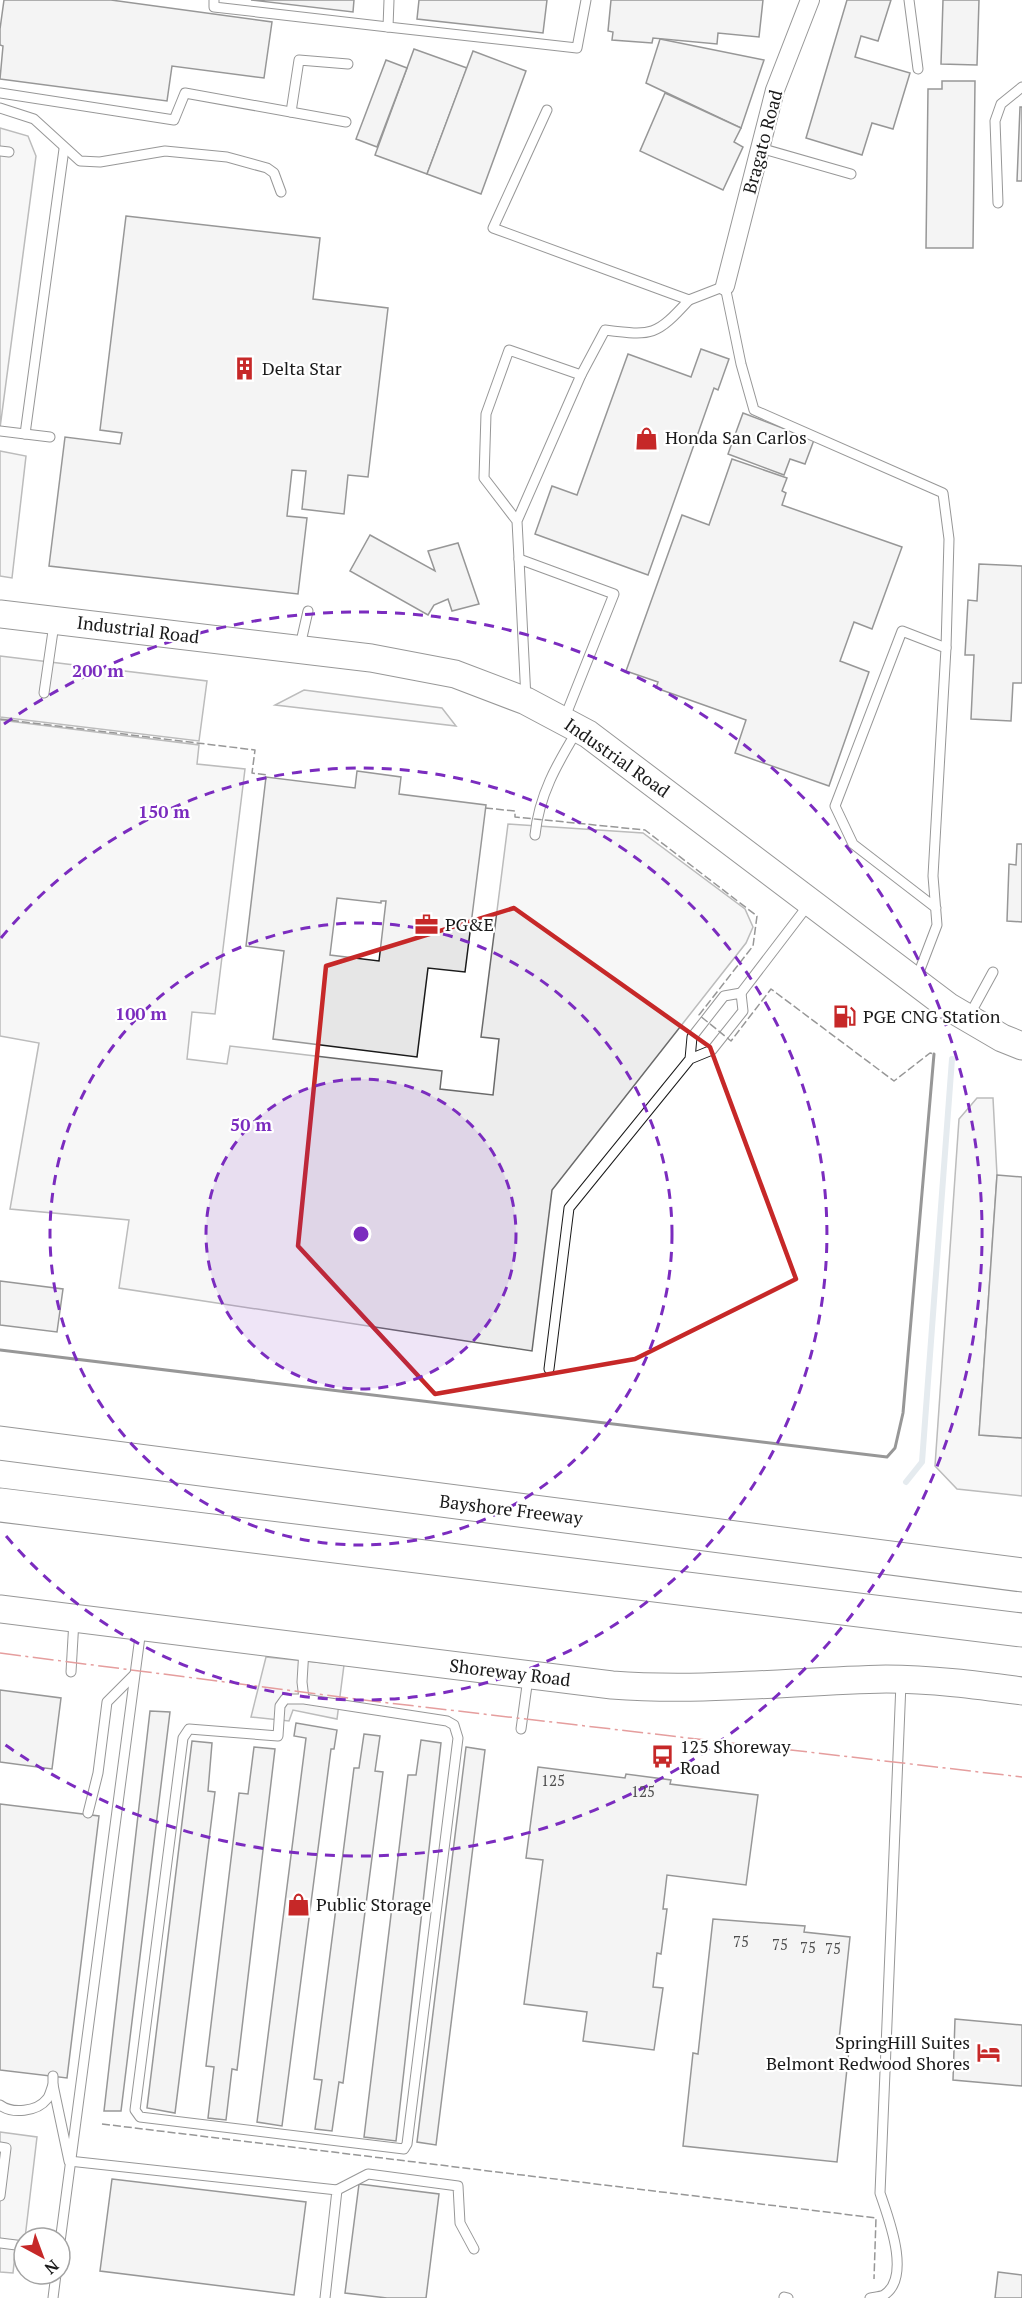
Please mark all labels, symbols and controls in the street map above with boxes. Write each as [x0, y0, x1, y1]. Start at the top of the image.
street label: Bragato Road [737, 87, 787, 196]
building icon: Delta Star [231, 356, 257, 382]
place label: Delta Star [262, 356, 342, 380]
shop icon: Honda San Carlos [634, 425, 660, 451]
place label: Honda San Carlos [665, 425, 807, 449]
street label: Industrial Road [76, 610, 201, 648]
text: 200 m [72, 658, 124, 682]
street label: Industrial Road [560, 712, 675, 802]
text: 150 m [138, 799, 190, 823]
office icon: PG&E [414, 912, 440, 938]
place label: PG&E [445, 912, 494, 936]
text: 100 m [115, 1001, 167, 1025]
fuel station icon: PGE CNG Station [832, 1004, 858, 1030]
place label: PGE CNG Station [863, 1004, 1001, 1028]
text: 50 m [230, 1112, 272, 1136]
centre of rings [351, 1224, 371, 1244]
street label: Bayshore Freeway [438, 1488, 585, 1530]
street label: Shoreway Road [448, 1653, 572, 1691]
place label: 125 Shoreway Road [680, 1734, 791, 1779]
bus stop icon: 125 Shoreway Road [649, 1744, 675, 1770]
house number: 125 [541, 1770, 565, 1790]
house number: 125 [631, 1781, 655, 1801]
shop icon: Public Storage [285, 1892, 311, 1918]
place label: Public Storage [316, 1892, 431, 1916]
house number: 75 [733, 1931, 749, 1951]
house number: 75 [772, 1934, 788, 1954]
house number: 75 [800, 1937, 816, 1957]
house number: 75 [825, 1938, 841, 1958]
place label: SpringHill Suites Belmont Redwood Shores [766, 2030, 970, 2075]
hotel icon: SpringHill Suites Belmont Redwood Shores [975, 2040, 1001, 2066]
north arrow [12, 2226, 72, 2286]
text: N [40, 2255, 64, 2280]

